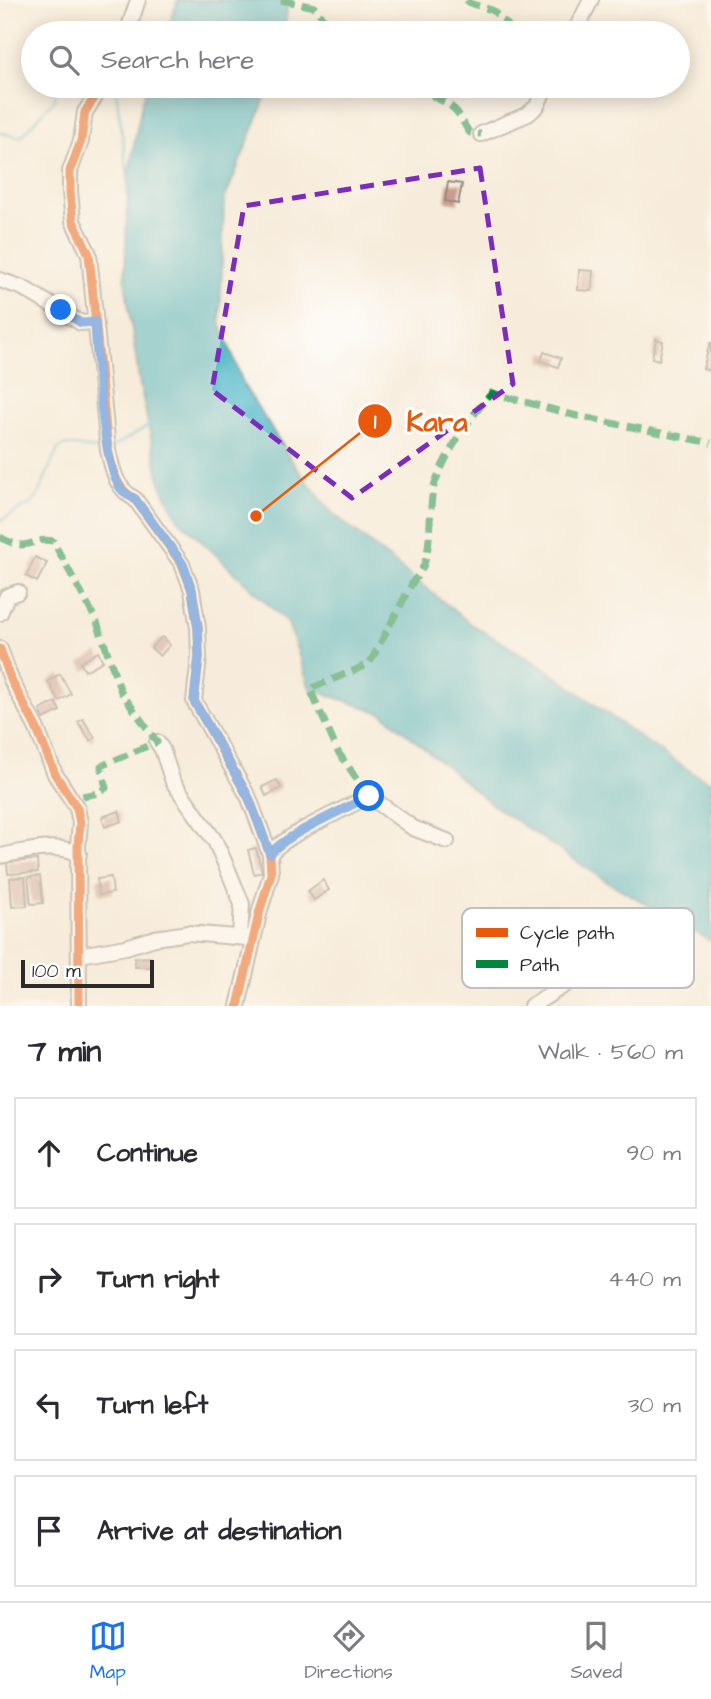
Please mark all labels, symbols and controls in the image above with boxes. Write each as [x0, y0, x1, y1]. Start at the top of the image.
search box [21, 21, 690, 98]
icon: search [45, 41, 83, 79]
text: Search here [101, 42, 254, 78]
route end [45, 294, 76, 325]
callout: Kara [358, 396, 482, 445]
text: Kara [407, 403, 468, 442]
text: 1 [374, 407, 377, 436]
route start [353, 780, 384, 811]
legend [462, 908, 694, 988]
text: Cycle path [520, 920, 615, 948]
text: Path [520, 952, 559, 979]
scale bar [21, 957, 154, 989]
text: 100 m [32, 958, 81, 985]
text: 7 min [28, 1031, 101, 1073]
text: Walk · 560 m [538, 1036, 683, 1068]
icon: ahead [30, 1134, 68, 1172]
text: Continue [97, 1135, 198, 1171]
text: 90 m [626, 1137, 681, 1169]
icon: right [30, 1260, 68, 1298]
text: Turn right [97, 1261, 219, 1297]
text: 440 m [608, 1263, 681, 1295]
icon: left [30, 1386, 68, 1424]
text: Turn left [97, 1387, 208, 1423]
text: 30 m [628, 1389, 681, 1421]
icon: arrive [30, 1512, 68, 1550]
text: Arrive at destination [97, 1513, 342, 1549]
tab: Map [89, 1617, 127, 1686]
tab: Directions [304, 1617, 393, 1686]
tab: Saved [570, 1617, 622, 1686]

